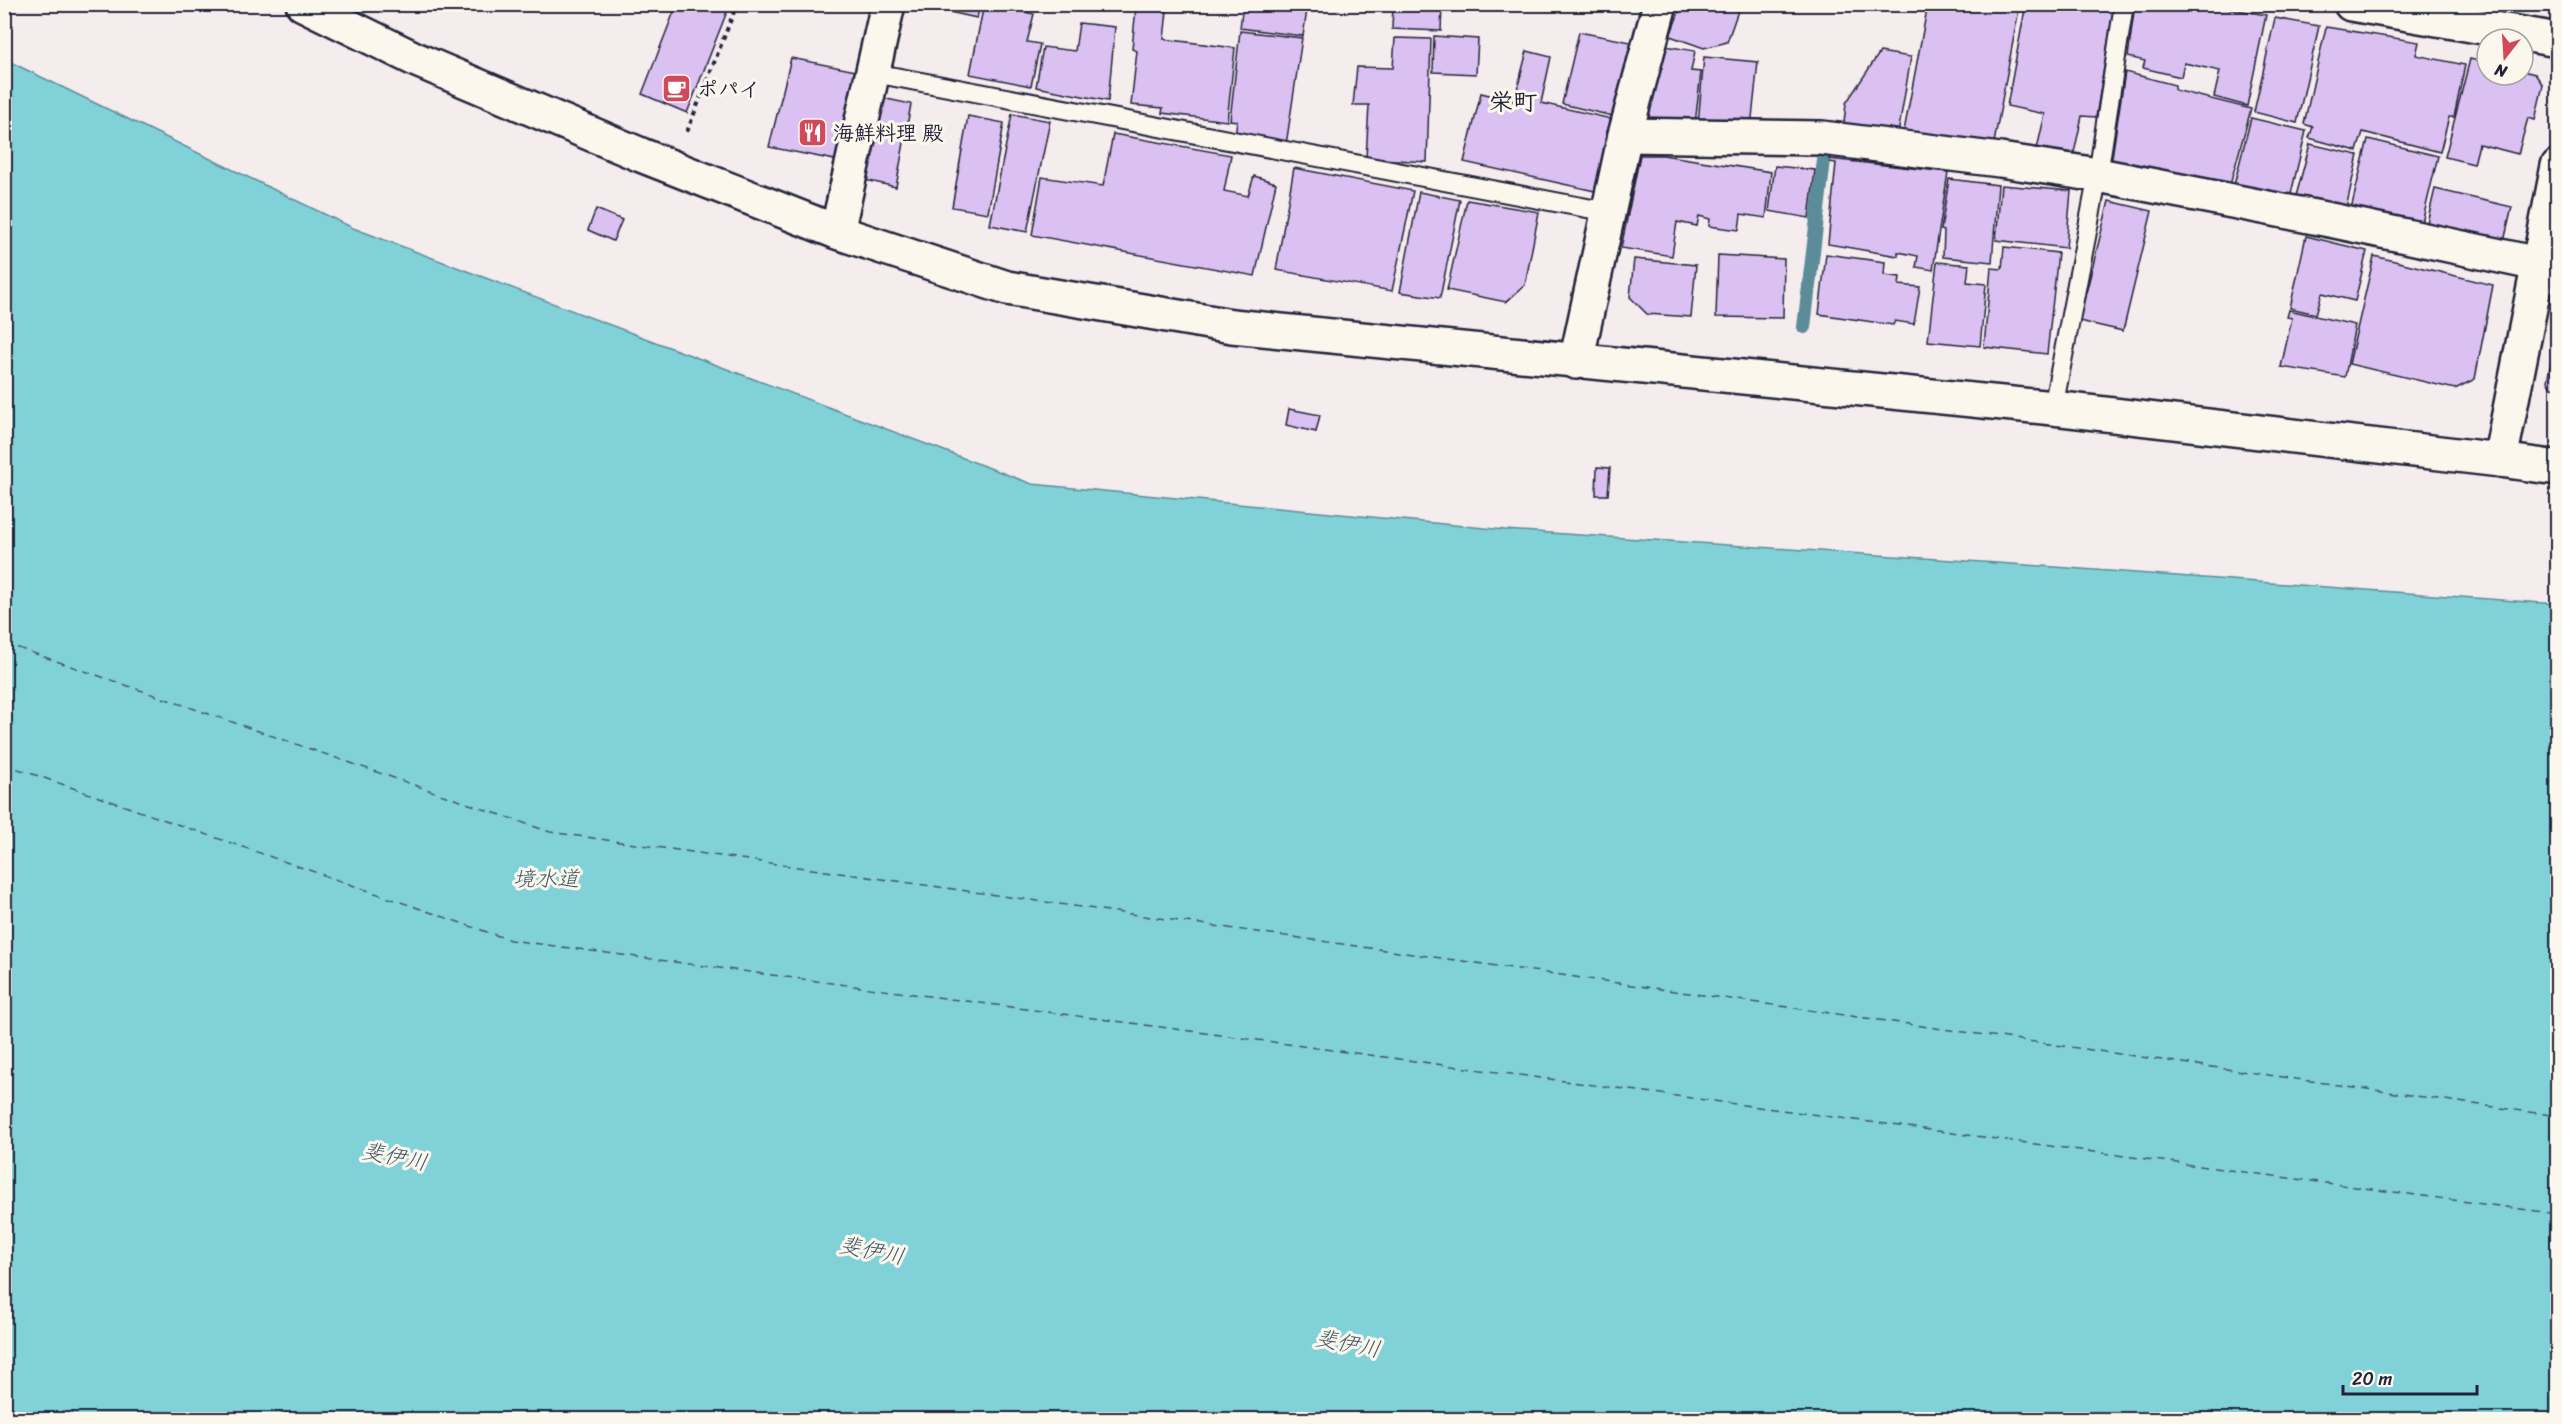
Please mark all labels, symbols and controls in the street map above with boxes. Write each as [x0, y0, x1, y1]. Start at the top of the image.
north arrow [2475, 27, 2535, 87]
text: N [2490, 55, 2511, 87]
place label: ポパイ [697, 70, 760, 108]
cafe icon: ポパイ [660, 73, 692, 105]
district label: 栄町 [1489, 81, 1537, 123]
place label: 海鮮料理 殿 [833, 114, 943, 152]
restaurant icon: 海鮮料理 殿 [796, 117, 828, 149]
water label: 境水道 [513, 859, 581, 898]
water label: 斐伊川 [359, 1131, 431, 1182]
water label: 斐伊川 [836, 1225, 908, 1276]
water label: 斐伊川 [1312, 1318, 1384, 1369]
scale bar [2343, 1358, 2476, 1396]
text: 20 m [2352, 1363, 2392, 1395]

